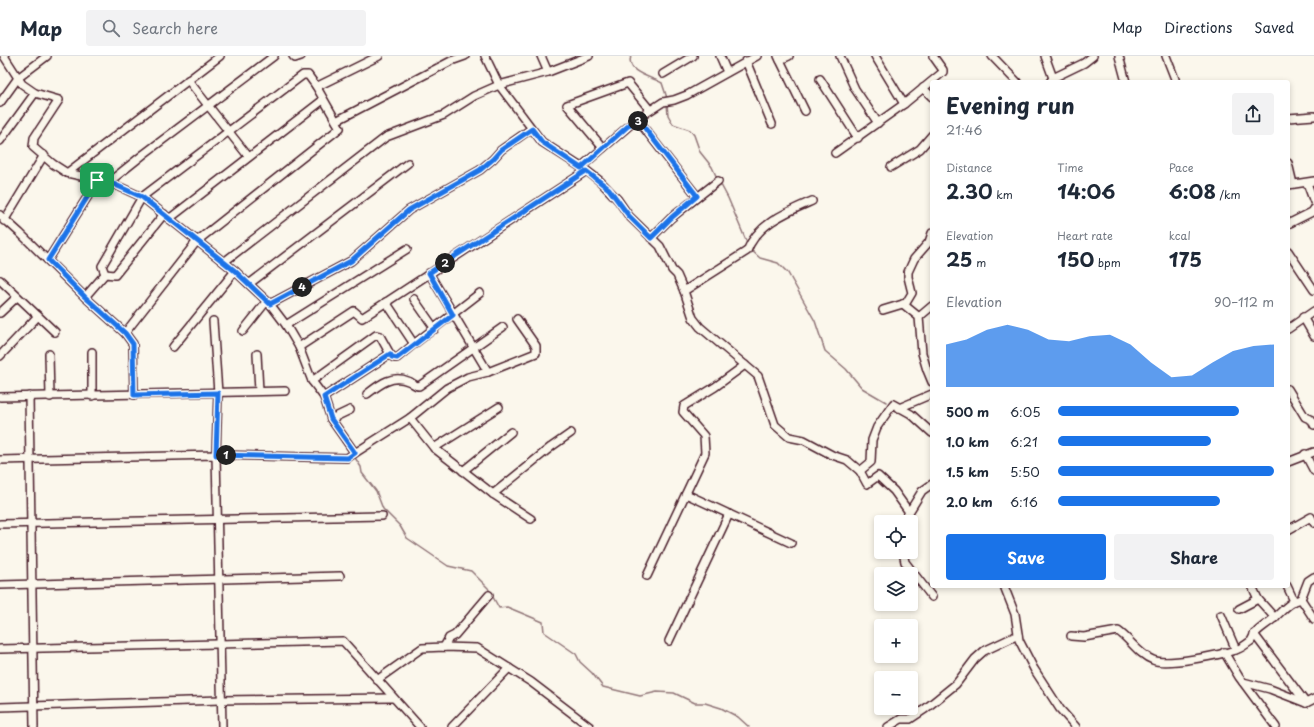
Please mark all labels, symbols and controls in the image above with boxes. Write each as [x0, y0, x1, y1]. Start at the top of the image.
search box [86, 10, 366, 46]
text: Map [20, 14, 62, 42]
text: Search here [132, 16, 218, 39]
icon: search [100, 17, 122, 39]
text: Map [1112, 17, 1142, 38]
text: Directions [1164, 17, 1232, 38]
text: Saved [1254, 17, 1294, 38]
text: Evening run [946, 88, 1075, 121]
button: share [1232, 93, 1274, 135]
pin: 3 [628, 111, 648, 131]
text: 3 [634, 112, 642, 129]
text: 21:46 [946, 120, 982, 139]
text: Distance [946, 159, 992, 176]
text: Time [1057, 159, 1083, 176]
text: Pace [1169, 159, 1193, 176]
pin [80, 163, 114, 197]
icon: arrive [86, 169, 108, 191]
text: 2.30 [946, 176, 993, 206]
text: 14:06 [1057, 176, 1115, 206]
text: 6:08 [1169, 176, 1216, 206]
text: km [993, 186, 1013, 203]
text: /km [1216, 186, 1241, 203]
text: Elevation [946, 227, 993, 244]
text: Heart rate [1057, 227, 1113, 244]
text: kcal [1169, 227, 1191, 244]
text: 25 [946, 244, 973, 274]
text: 150 [1057, 244, 1094, 274]
text: 175 [1169, 244, 1202, 274]
pin: 2 [435, 253, 455, 273]
text: 2 [441, 254, 449, 271]
text: m [973, 254, 986, 271]
text: bpm [1094, 254, 1121, 271]
pin: 4 [292, 277, 312, 297]
text: 4 [298, 278, 306, 295]
text: Elevation [946, 292, 1002, 311]
text: 90–112 m [1214, 292, 1274, 311]
text: 500 m [946, 402, 989, 421]
text: 6:05 [1010, 402, 1041, 421]
text: 1.0 km [946, 432, 989, 451]
text: 6:21 [1010, 432, 1038, 451]
pin: 1 [216, 445, 236, 465]
text: 1 [223, 446, 229, 463]
text: 1.5 km [946, 462, 989, 481]
text: 5:50 [1010, 462, 1040, 481]
text: 2.0 km [946, 492, 993, 511]
text: 6:16 [1010, 492, 1038, 511]
map controls [874, 515, 918, 715]
button: locate [874, 515, 918, 559]
button: Save [946, 534, 1106, 580]
button: Share [1114, 534, 1274, 580]
button: layers [874, 567, 918, 611]
button: + [874, 619, 918, 663]
button: − [874, 671, 918, 715]

